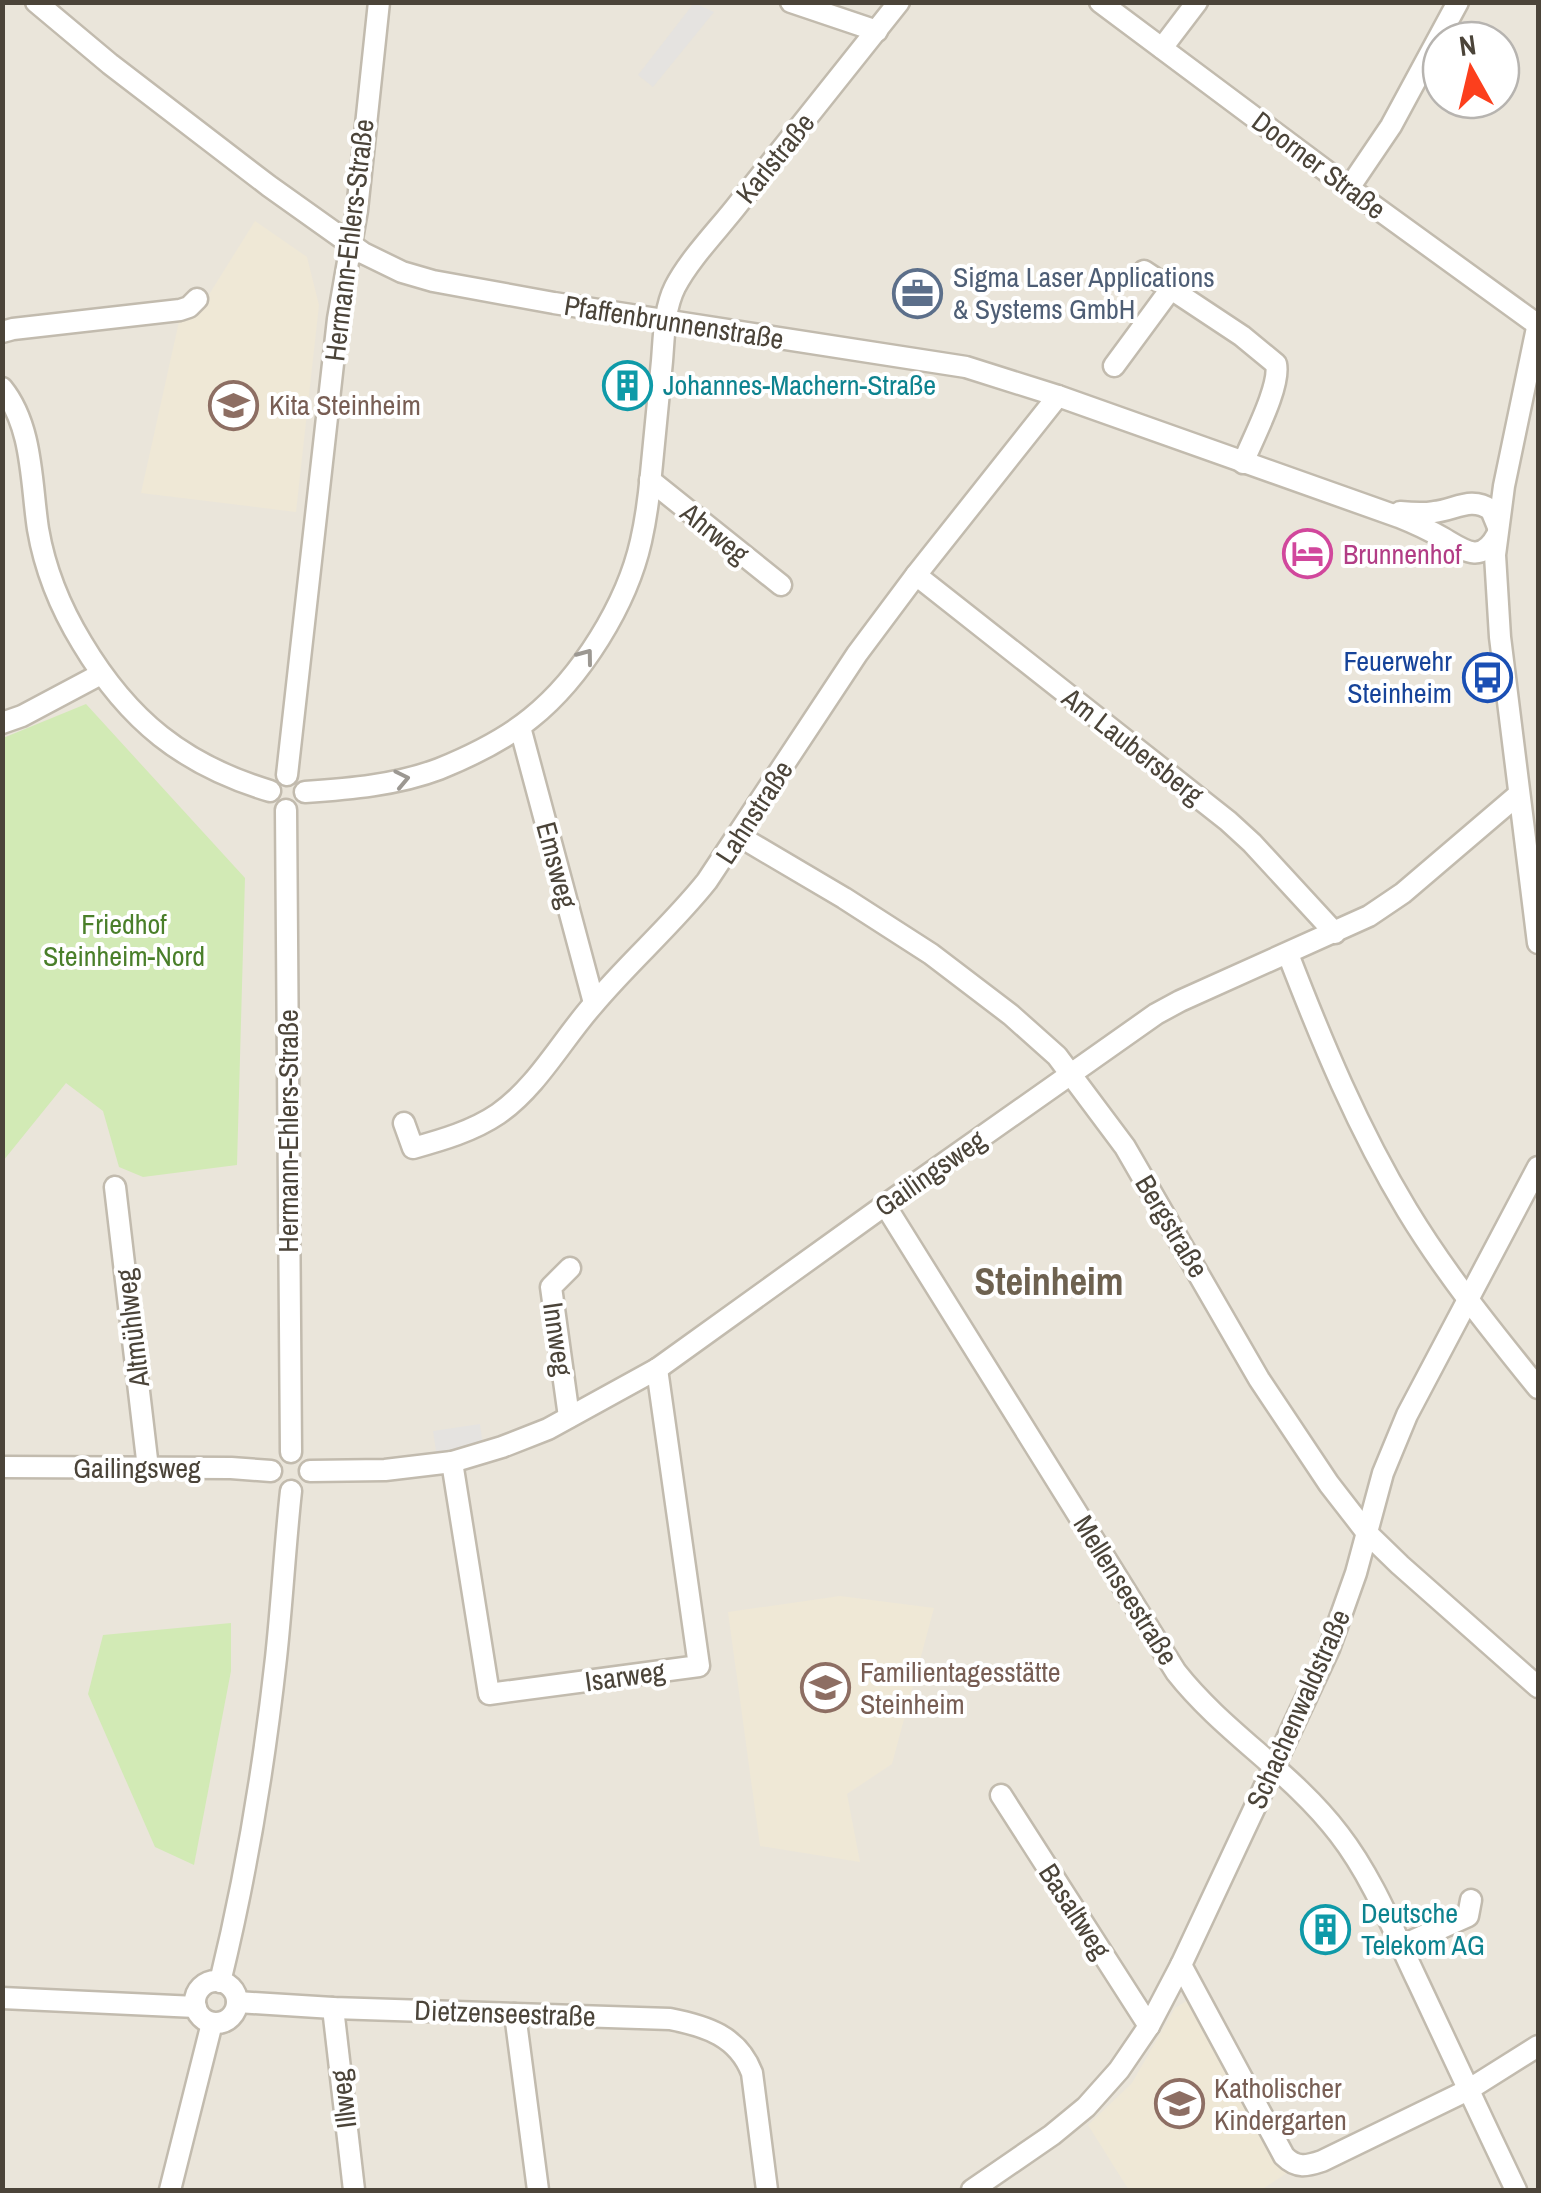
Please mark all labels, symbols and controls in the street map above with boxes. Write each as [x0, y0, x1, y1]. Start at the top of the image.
north arrow [1421, 20, 1521, 120]
text: N [1457, 25, 1478, 65]
street label: Doorner Straße [1244, 102, 1394, 228]
street label: Karlstraße [727, 105, 823, 211]
street label: Hermann-Ehlers-Straße [315, 117, 383, 363]
place label: Sigma Laser Applications & Systems GmbH [953, 258, 1215, 328]
office icon: Sigma Laser Applications & Systems GmbH [892, 267, 944, 319]
street label: Pfaffenbrunnenstraße [562, 286, 786, 358]
building icon: Johannes-Machern-Straße [602, 359, 654, 411]
place label: Johannes-Machern-Straße [663, 366, 936, 404]
school or university icon: Kita Steinheim [208, 379, 260, 431]
place label: Kita Steinheim [269, 386, 421, 424]
street label: Ahrweg [672, 493, 757, 572]
hotel icon: Brunnenhof [1282, 528, 1334, 580]
place label: Brunnenhof [1343, 535, 1462, 573]
place label: Feuerwehr Steinheim [1343, 642, 1452, 712]
one-way arrow [575, 649, 592, 667]
bus stop icon: Feuerwehr Steinheim [1461, 651, 1513, 703]
street label: Am Laubersberg [1054, 678, 1212, 813]
street label: Lahnstraße [706, 753, 802, 871]
one-way arrow [393, 769, 410, 790]
street label: Emsweg [527, 818, 587, 913]
park label: Friedhof Steinheim-Nord [43, 905, 205, 975]
street label: Hermann-Ehlers-Straße [269, 1009, 307, 1253]
street label: Gailingsweg [867, 1121, 993, 1225]
street label: Bergstraße [1126, 1168, 1218, 1284]
district label: Steinheim [975, 1256, 1123, 1307]
street label: Altmühlweg [106, 1267, 158, 1390]
street label: Innweg [534, 1300, 582, 1379]
street label: Gailingsweg [73, 1449, 201, 1487]
street label: Mellenseestraße [1065, 1508, 1187, 1672]
street label: Schachenwaldstraße [1237, 1603, 1359, 1815]
street label: Isarweg [583, 1652, 668, 1700]
place label: Familientagesstätte Steinheim [860, 1653, 1061, 1723]
school or university icon: Familientagesstätte Steinheim [799, 1662, 851, 1714]
street label: Basaltweg [1030, 1856, 1120, 1966]
place label: Deutsche Telekom AG [1361, 1894, 1485, 1964]
building icon: Deutsche Telekom AG [1300, 1903, 1352, 1955]
street label: Dietzenseestraße [414, 1991, 596, 2035]
street label: Illweg [321, 2067, 365, 2130]
place label: Katholischer Kindergarten [1214, 2069, 1347, 2139]
school or university icon: Katholischer Kindergarten [1153, 2078, 1205, 2130]

